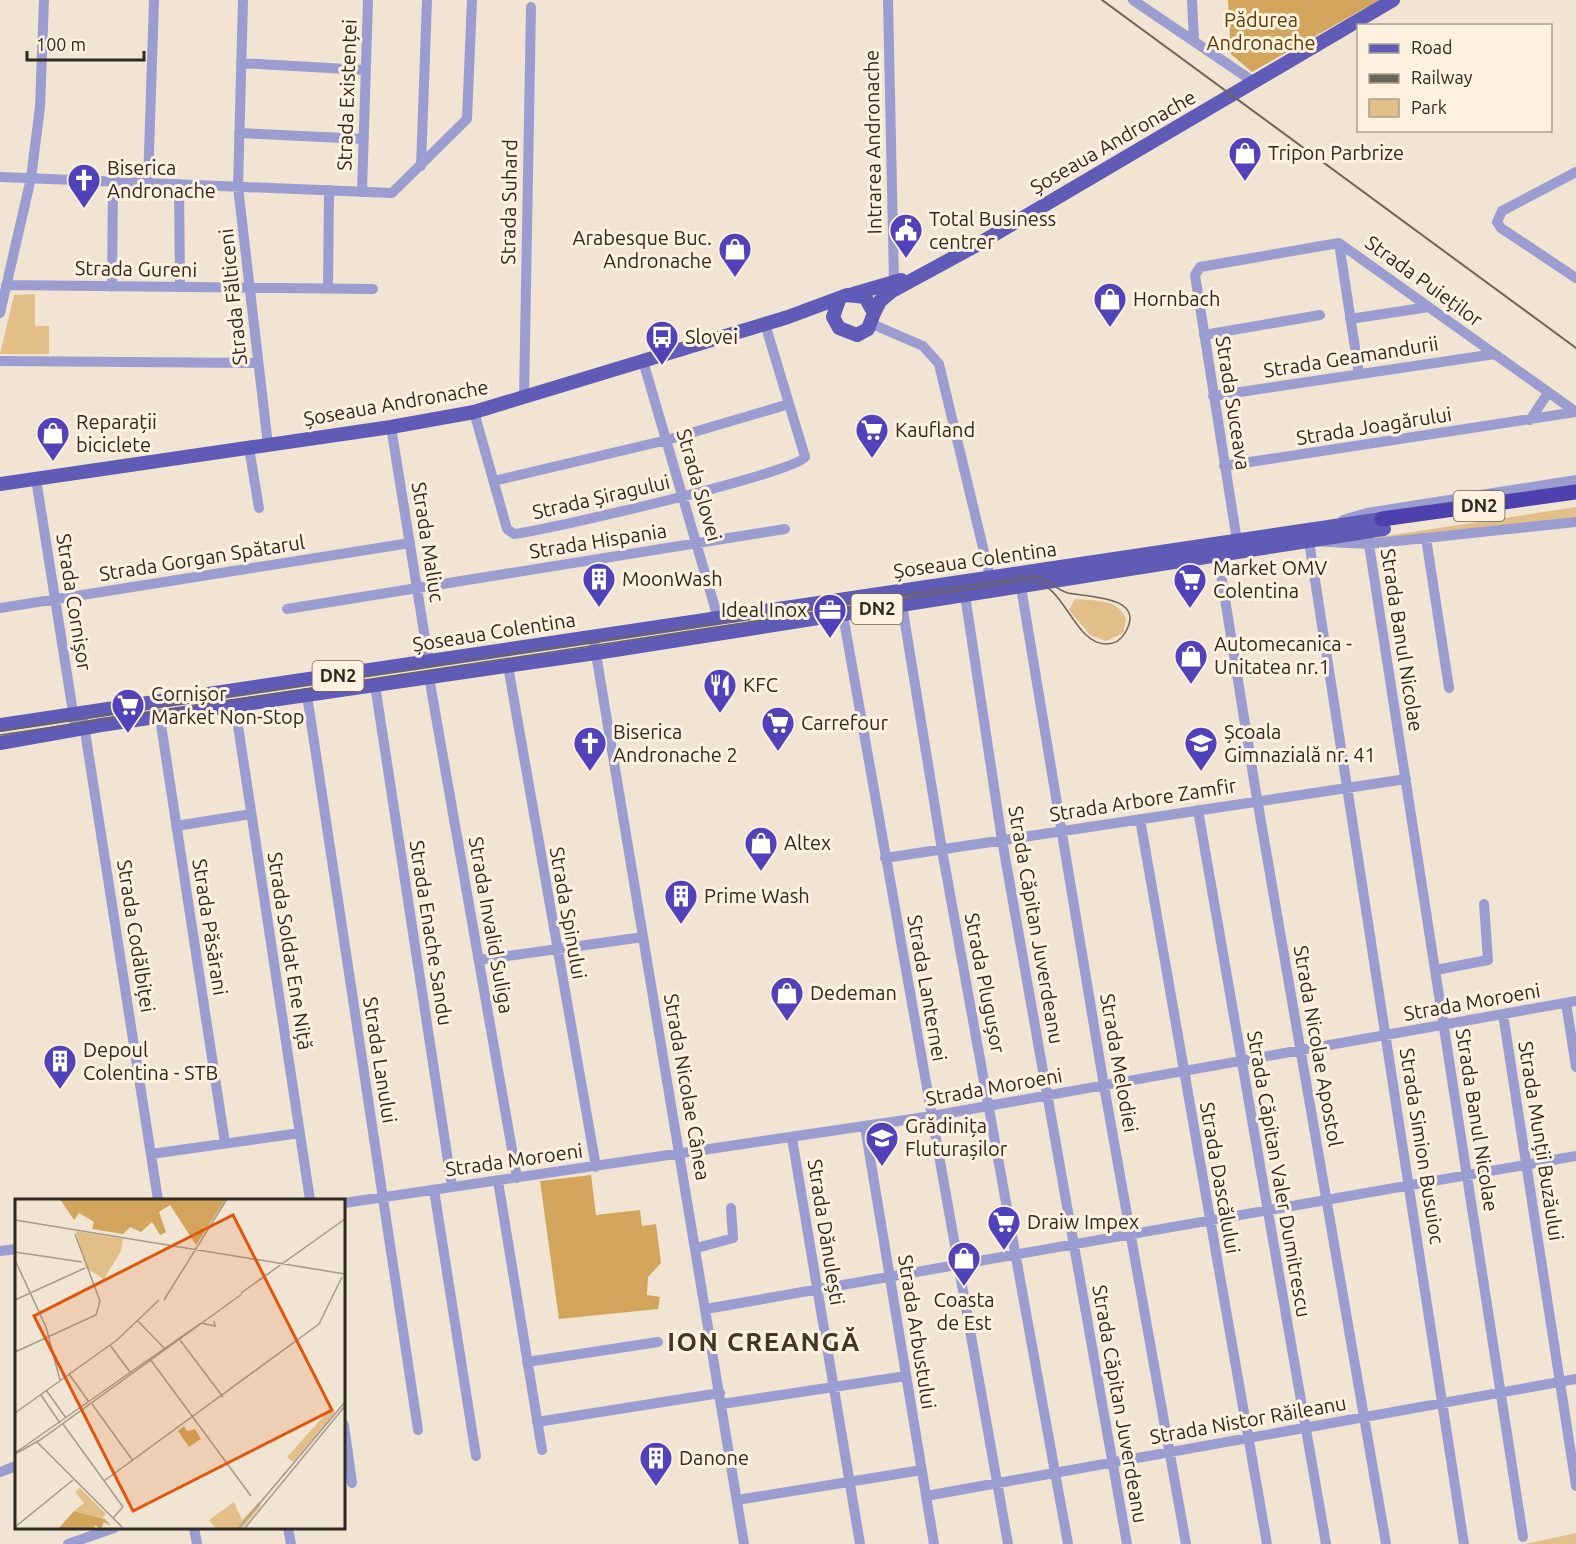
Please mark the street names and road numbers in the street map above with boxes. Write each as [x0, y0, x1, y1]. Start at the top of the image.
street label: Strada Existenței [332, 19, 361, 171]
street label: Intrarea Andronache [859, 50, 886, 234]
street label: Șoseaua Andronache [1026, 85, 1200, 198]
street label: Strada Suhard [496, 139, 521, 265]
street label: Strada Fălticeni [214, 228, 251, 367]
street label: Strada Puieților [1361, 230, 1488, 331]
street label: Strada Gureni [75, 256, 197, 281]
street label: Strada Geamandurii [1262, 331, 1440, 382]
street label: Strada Suceava [1212, 334, 1255, 471]
street label: Șoseaua Andronache [302, 375, 490, 430]
street label: Strada Joagărului [1295, 402, 1453, 449]
street label: Strada Slovei [672, 426, 726, 544]
street label: Strada Șiragului [530, 470, 672, 524]
street label: Strada Maliuc [408, 480, 449, 604]
road number: DN2 [1454, 491, 1504, 521]
street label: Strada Hispania [528, 518, 668, 563]
street label: Strada Gorgan Spătarul [97, 530, 306, 585]
street label: Strada Cornișor [52, 532, 97, 673]
street label: Șoseaua Colentina [892, 537, 1058, 582]
street label: Strada Banul Nicolae [1377, 547, 1428, 733]
road number: DN2 [852, 594, 902, 624]
street label: Șoseaua Colentina [411, 607, 577, 656]
road number: DN2 [312, 661, 364, 691]
street label: Strada Arbore Zamfir [1048, 773, 1238, 826]
street label: Strada Căpitan Juverdeanu [1004, 804, 1069, 1046]
street label: Strada Invalid Suliga [465, 835, 518, 1015]
street label: Strada Enache Sandu [405, 839, 458, 1027]
street label: Strada Spinului [546, 845, 591, 981]
street label: Strada Soldat Ene Niță [263, 850, 318, 1052]
street label: Strada Păsărani [188, 857, 233, 997]
street label: Strada Codălbiței [113, 858, 160, 1014]
street label: Strada Plugușor [961, 911, 1010, 1055]
street label: Strada Lanternei [903, 913, 952, 1063]
street label: Strada Nicolae Apostol [1289, 944, 1348, 1148]
street label: Strada Moroeni [1402, 978, 1542, 1025]
street label: Strada Nicolae Cânea [660, 992, 715, 1182]
street label: Strada Melodiei [1096, 992, 1143, 1134]
street label: Strada Lanului [359, 995, 402, 1125]
street label: Strada Banul Nicolae [1452, 1027, 1503, 1213]
street label: Strada Căpitan Valer Dumitrescu [1243, 1029, 1316, 1319]
street label: Strada Munții Buzăului [1514, 1040, 1569, 1242]
street label: Strada Simion Busuioc [1396, 1046, 1449, 1245]
street label: Strada Moroeni [924, 1063, 1064, 1110]
street label: Strada Dascălului [1196, 1100, 1245, 1256]
street label: Strada Moroeni [444, 1138, 584, 1181]
street label: Strada Dănulești [804, 1157, 849, 1307]
street label: Strada Arbustului [894, 1253, 941, 1411]
street label: Strada Căpitan Juverdeanu [1088, 1283, 1153, 1525]
street label: Strada Nistor Răileanu [1148, 1391, 1348, 1448]

